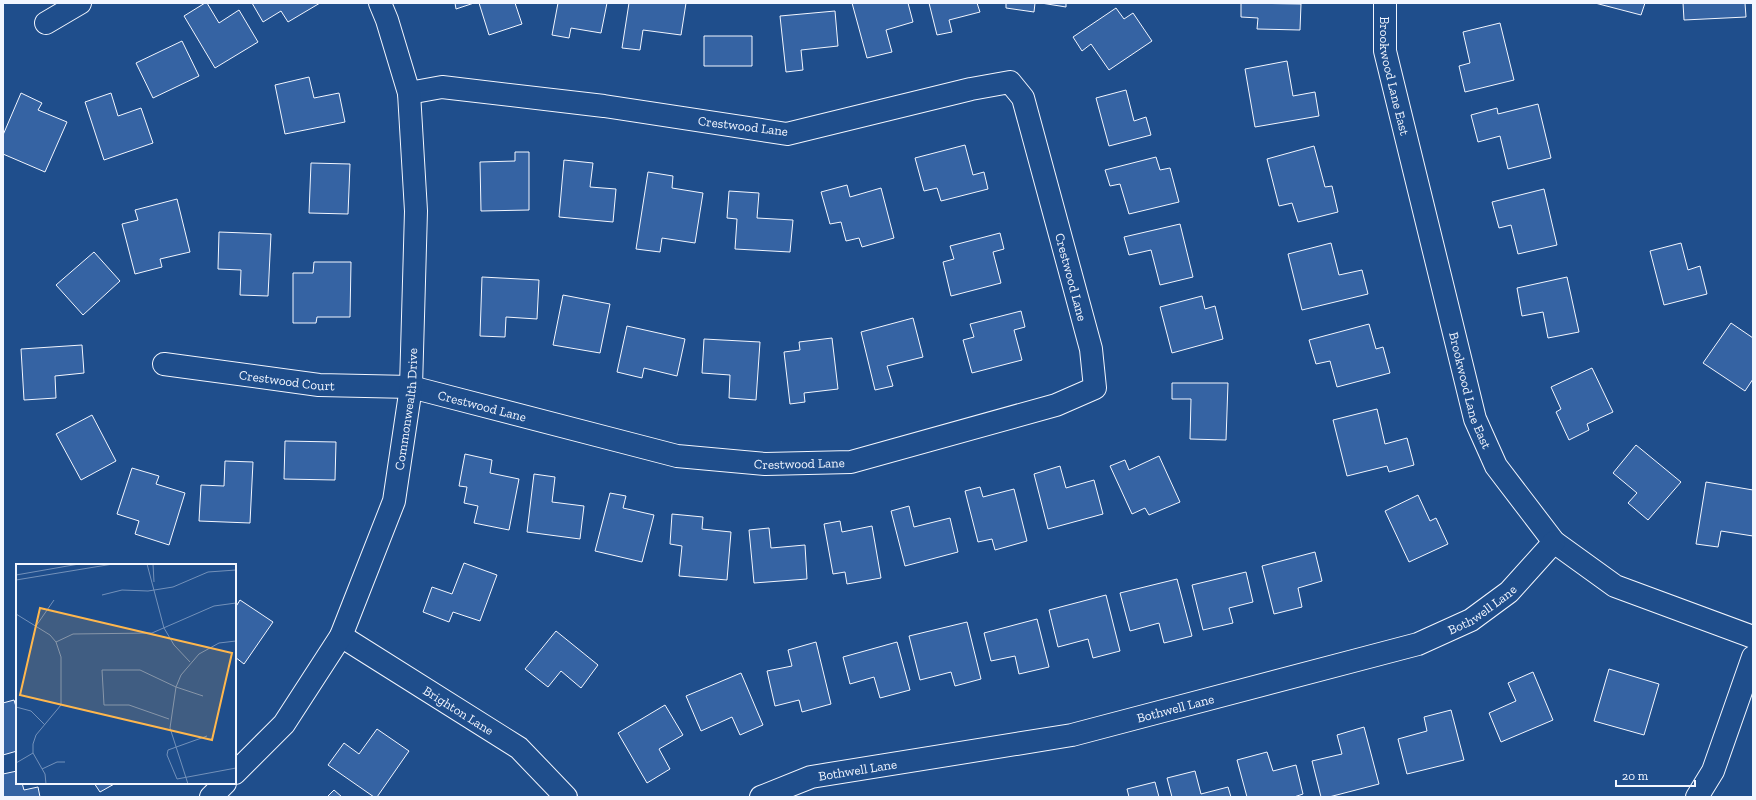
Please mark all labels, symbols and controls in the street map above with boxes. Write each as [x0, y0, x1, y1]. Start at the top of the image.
street label: Brookwood Lane East [1377, 16, 1413, 137]
street label: Crestwood Lane [697, 113, 789, 139]
street label: Crestwood Lane [1052, 231, 1090, 323]
street label: Brookwood Lane East [1446, 330, 1495, 451]
street label: Commonwealth Drive [391, 348, 420, 471]
street label: Crestwood Court [238, 367, 335, 393]
street label: Crestwood Lane [436, 387, 528, 424]
street label: Crestwood Lane [753, 455, 845, 472]
inset map [16, 564, 236, 784]
street label: Bothwell Lane [1445, 582, 1519, 637]
street label: Brighton Lane [421, 682, 497, 738]
street label: Bothwell Lane [1135, 691, 1215, 725]
street label: Bothwell Lane [817, 756, 898, 783]
scale bar [1616, 762, 1695, 788]
text: 20 m [1622, 769, 1649, 783]

